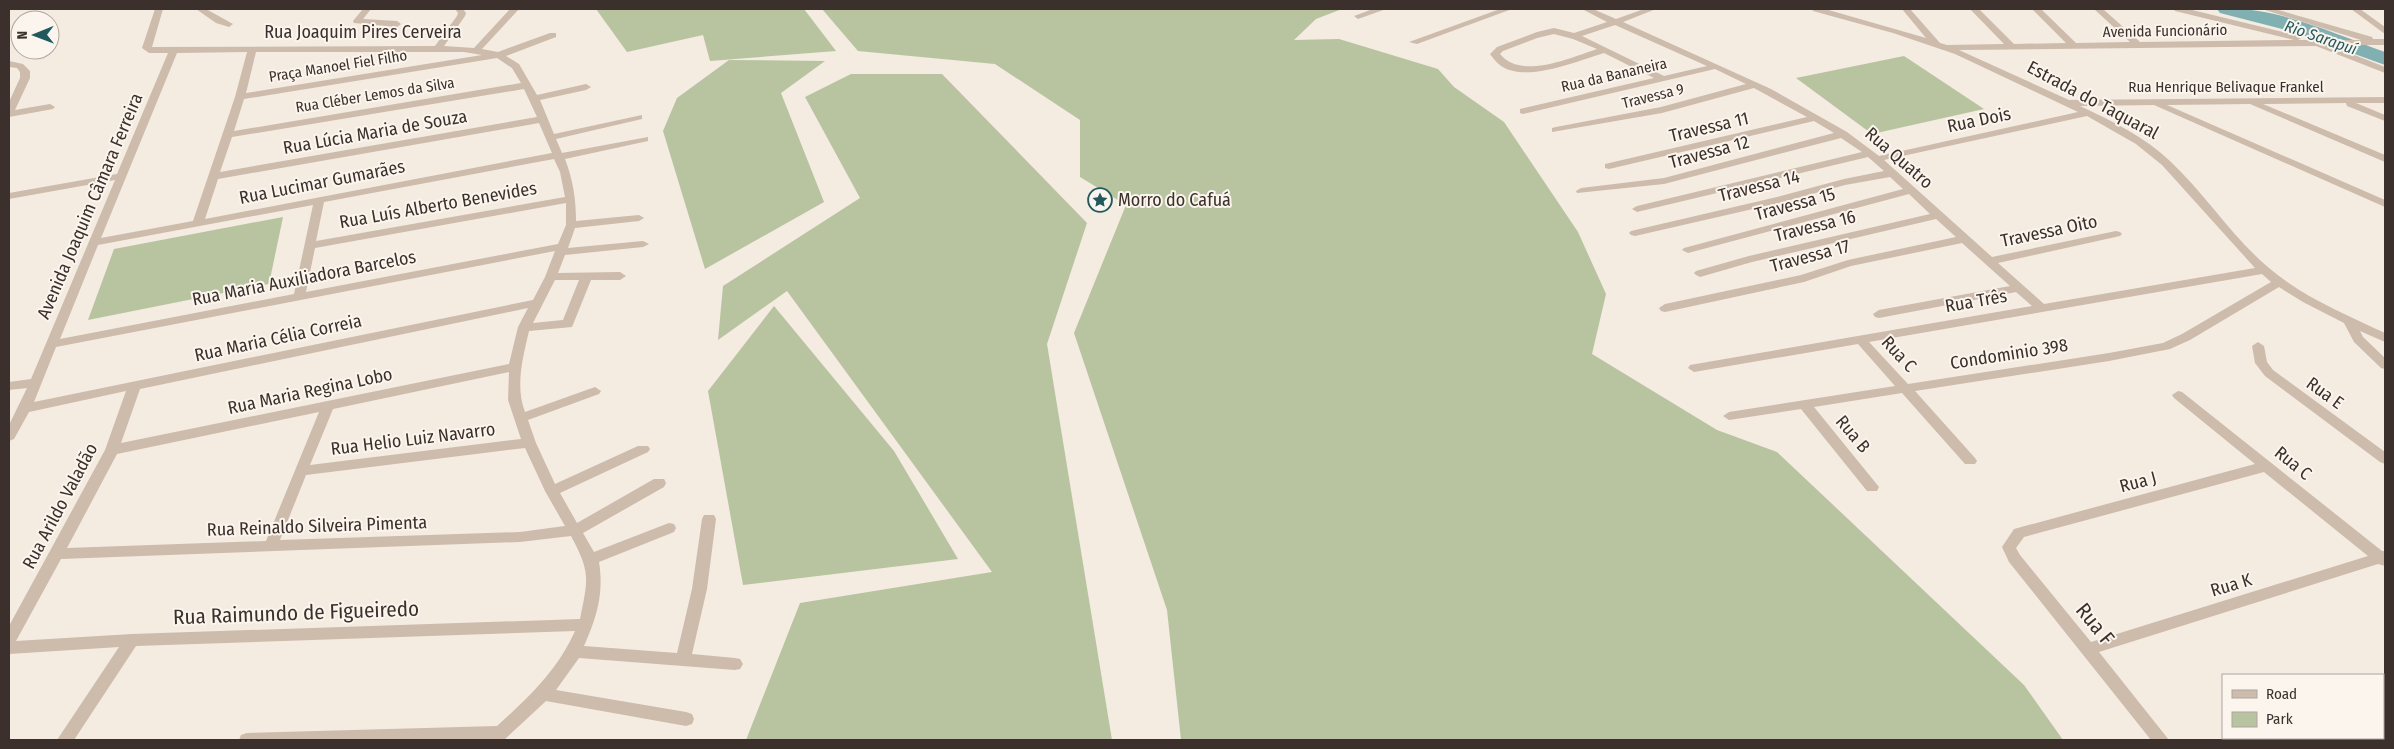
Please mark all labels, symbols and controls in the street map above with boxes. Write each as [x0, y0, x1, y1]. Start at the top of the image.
north arrow [10, 10, 60, 60]
water label: Rio Sarapuí [2282, 16, 2360, 59]
street label: Rua Joaquim Pires Cerveira [264, 21, 462, 43]
street label: Avenida Funcionário [2103, 21, 2228, 41]
text: N [14, 31, 31, 40]
street label: Praça Manoel Fiel Filho [268, 46, 409, 86]
street label: Rua da Bananeira [1559, 54, 1669, 96]
street label: Estrada do Taquaral [2023, 56, 2163, 144]
street label: Rua Cléber Lemos da Silva [294, 74, 456, 116]
street label: Rua Henrique Belivaque Frankel [2128, 78, 2324, 96]
street label: Travessa 9 [1620, 80, 1686, 112]
street label: Avenida Joaquim Câmara Ferreira [32, 90, 148, 322]
street label: Rua Dois [1945, 102, 2013, 137]
street label: Rua Lúcia Maria de Souza [281, 105, 469, 159]
street label: Travessa 11 [1667, 107, 1751, 147]
street label: Rua Quatro [1860, 122, 1938, 194]
street label: Travessa 12 [1667, 131, 1751, 173]
street label: Rua Lucimar Gumarães [237, 155, 407, 209]
street label: Travessa 14 [1716, 165, 1802, 207]
street label: Rua Luís Alberto Benevides [338, 177, 539, 233]
street label: Travessa 15 [1752, 183, 1838, 225]
place icon: Morro do Cafuá [1087, 187, 1113, 213]
place label: Morro do Cafuá [1118, 189, 1231, 211]
street label: Travessa 16 [1772, 205, 1858, 247]
street label: Travessa Oito [1999, 210, 2099, 252]
street label: Travessa 17 [1768, 235, 1852, 277]
street label: Rua Maria Auxiliadora Barcelos [190, 245, 418, 311]
street label: Rua Três [1943, 285, 2009, 317]
street label: Rua Maria Célia Correia [192, 309, 364, 366]
street label: Rua C [1877, 331, 1921, 377]
street label: Condominio 398 [1949, 334, 2069, 374]
street label: Rua Maria Regina Lobo [226, 363, 394, 419]
street label: Rua E [2302, 372, 2348, 414]
street label: Rua B [1831, 411, 1875, 457]
street label: Rua Helio Luiz Navarro [329, 418, 497, 460]
street label: Rua Arildo Valadão [18, 439, 102, 573]
street label: Rua C [2270, 441, 2316, 485]
street label: Rua J [2117, 467, 2159, 497]
street label: Rua Reinaldo Silveira Pimenta [207, 511, 428, 541]
street label: Rua K [2208, 568, 2255, 602]
street label: Rua Raimundo de Figueiredo [173, 596, 419, 630]
street label: Rua F [2070, 598, 2120, 650]
legend [2222, 674, 2384, 739]
text: Road [2266, 685, 2297, 703]
text: Park [2266, 710, 2293, 728]

